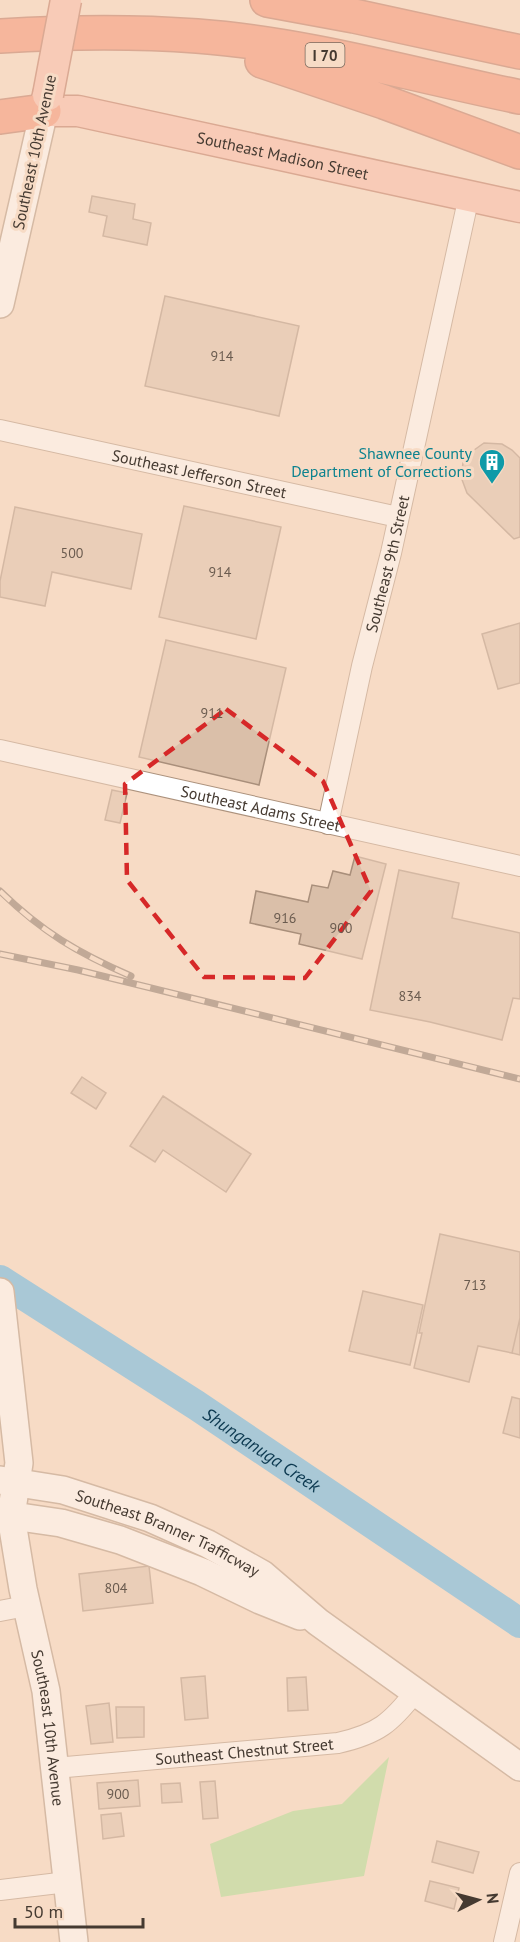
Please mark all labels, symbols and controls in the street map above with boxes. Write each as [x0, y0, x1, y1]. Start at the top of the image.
road number: I 70 [306, 43, 344, 67]
street label: Southeast 10th Avenue [8, 73, 60, 231]
street label: Southeast Madison Street [195, 127, 371, 184]
house number: 914 [211, 347, 234, 365]
place label: Shawnee County Department of Corrections [291, 443, 473, 481]
street label: Southeast Jefferson Street [110, 445, 289, 502]
building icon: Shawnee County Department of Corrections [477, 447, 507, 485]
street label: Southeast 9th Street [361, 493, 413, 635]
house number: 500 [61, 544, 84, 562]
house number: 914 [209, 563, 232, 581]
house number: 911 [201, 704, 223, 722]
street label: Southeast Adams Street [179, 781, 343, 836]
house number: 916 [274, 909, 296, 927]
house number: 900 [330, 919, 353, 937]
house number: 834 [399, 987, 422, 1005]
house number: 713 [464, 1276, 486, 1294]
water label: Shunganuga Creek [199, 1402, 326, 1497]
street label: Southeast Branner Trafficway [73, 1485, 264, 1581]
house number: 804 [105, 1579, 128, 1597]
street label: Southeast 10th Avenue [27, 1648, 69, 1807]
street label: Southeast Chestnut Street [154, 1733, 335, 1769]
house number: 900 [107, 1785, 130, 1803]
north arrow [448, 1870, 508, 1930]
scale bar [15, 1891, 142, 1929]
text: N [482, 1892, 503, 1905]
text: 50 m [24, 1900, 63, 1923]

